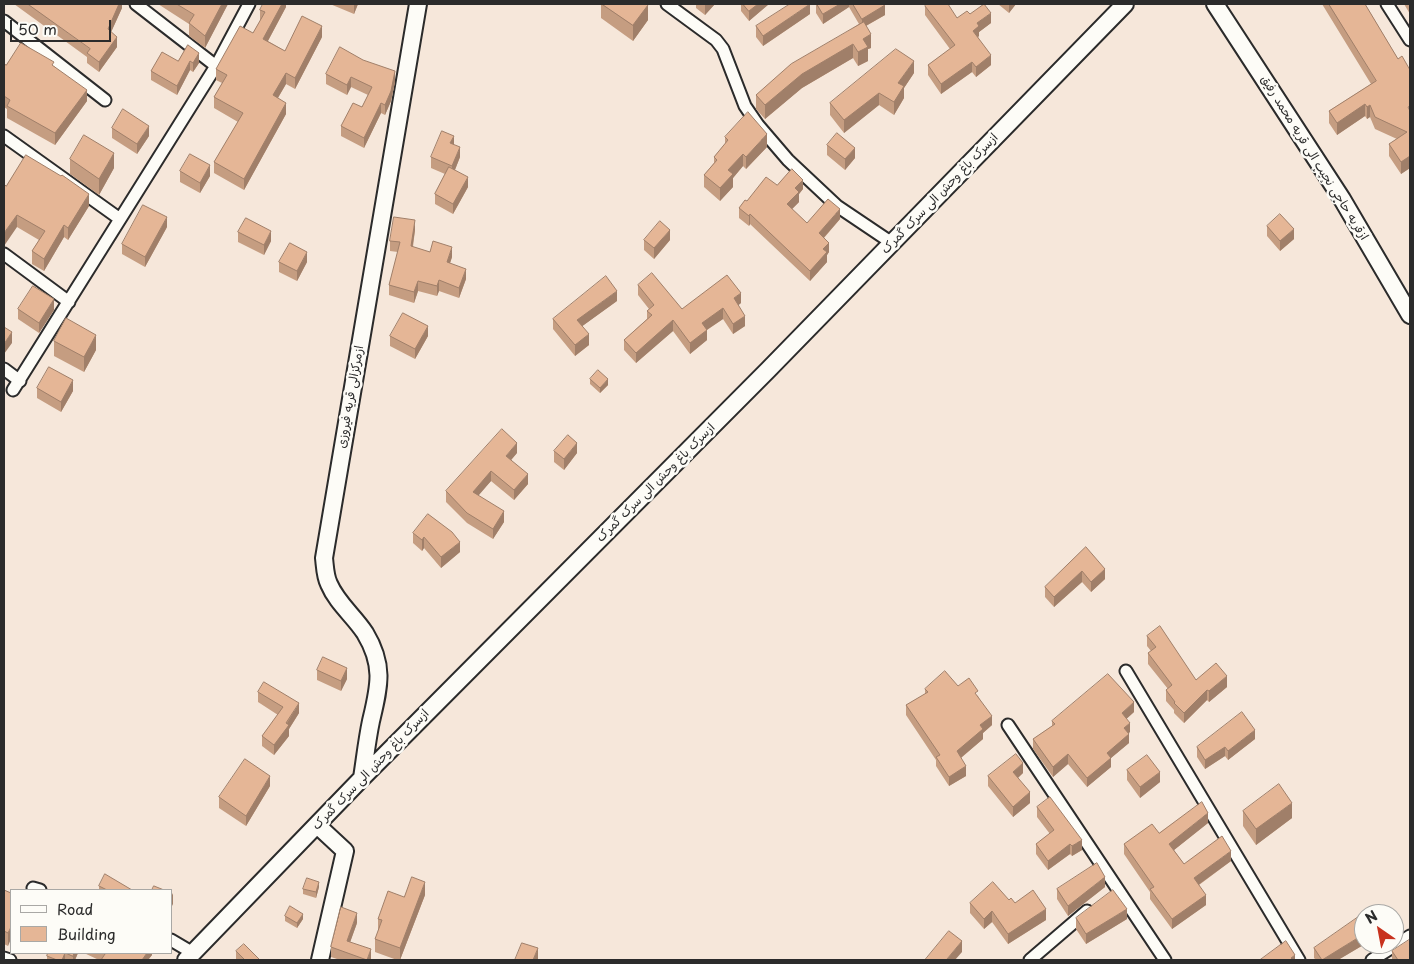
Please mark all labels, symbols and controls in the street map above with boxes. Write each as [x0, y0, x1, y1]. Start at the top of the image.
scale bar [12, 10, 114, 42]
text: 50 m [18, 17, 57, 40]
street label: ازقریه حاجی نجیب الی قریه محمد رفیق [1257, 73, 1371, 243]
street label: ازسرک باغ وحش الی سرک گمرک [879, 131, 1001, 257]
street label: ازمرکزالی قریه فیروزی [335, 345, 367, 449]
street label: ازسرک باغ وحش الی سرک گمرک [594, 421, 718, 545]
street label: ازسرک باغ وحش الی سرک گمرک [310, 707, 432, 833]
legend [10, 889, 172, 954]
text: Road [57, 897, 93, 920]
north arrow [1354, 904, 1404, 954]
text: N [1361, 905, 1381, 929]
text: Building [57, 922, 116, 945]

